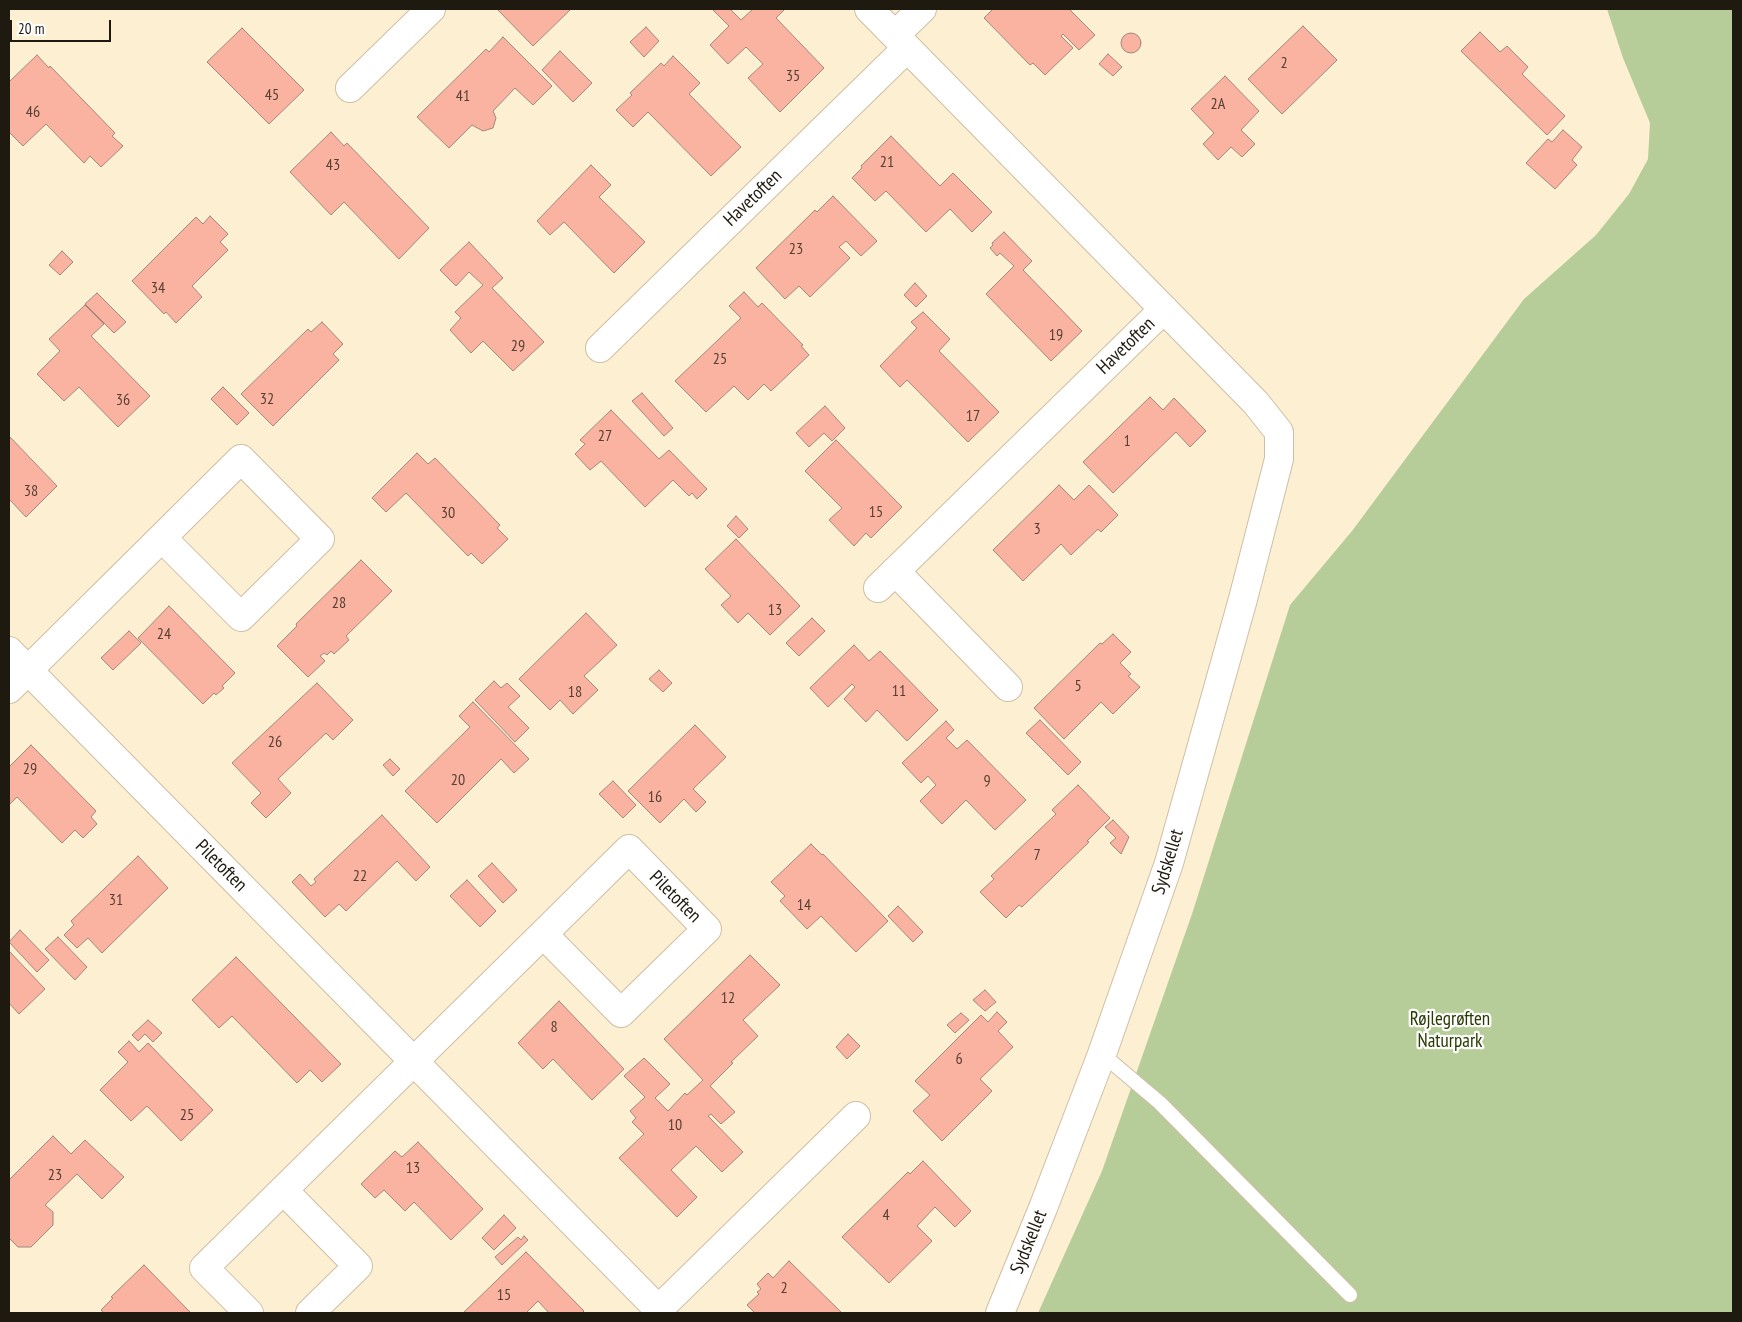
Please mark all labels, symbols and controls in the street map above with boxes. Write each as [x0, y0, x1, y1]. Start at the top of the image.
scale bar [12, 10, 114, 42]
text: 20 m [18, 19, 44, 38]
house number: 2 [1280, 53, 1288, 73]
house number: 35 [786, 66, 800, 86]
house number: 45 [265, 85, 279, 105]
house number: 41 [456, 86, 470, 106]
house number: 2A [1211, 94, 1225, 114]
house number: 46 [26, 102, 40, 122]
house number: 21 [880, 152, 894, 172]
house number: 43 [326, 155, 340, 175]
street label: Havetoften [719, 165, 787, 231]
house number: 23 [789, 239, 803, 259]
house number: 34 [151, 278, 165, 298]
street label: Havetoften [1092, 313, 1160, 379]
house number: 19 [1049, 325, 1063, 345]
house number: 29 [511, 336, 525, 356]
house number: 25 [713, 349, 727, 369]
house number: 32 [260, 389, 274, 409]
house number: 36 [116, 390, 130, 410]
house number: 17 [966, 406, 980, 426]
house number: 27 [598, 426, 612, 446]
house number: 1 [1123, 431, 1131, 451]
house number: 38 [24, 481, 38, 501]
house number: 15 [869, 502, 883, 522]
house number: 30 [441, 503, 455, 523]
house number: 3 [1033, 519, 1041, 539]
house number: 28 [332, 593, 346, 613]
house number: 13 [768, 600, 782, 620]
house number: 24 [157, 624, 171, 644]
house number: 5 [1074, 676, 1082, 696]
house number: 11 [892, 681, 906, 701]
house number: 18 [568, 682, 582, 702]
house number: 26 [268, 732, 282, 752]
house number: 29 [23, 759, 37, 779]
house number: 20 [451, 770, 465, 790]
house number: 9 [983, 771, 991, 791]
house number: 16 [648, 787, 662, 807]
street label: Sydskellet [1147, 827, 1189, 897]
street label: Piletoften [190, 835, 252, 897]
house number: 7 [1033, 845, 1041, 865]
house number: 22 [353, 866, 367, 886]
street label: Piletoften [644, 866, 706, 928]
house number: 31 [109, 890, 123, 910]
house number: 14 [797, 895, 811, 915]
house number: 12 [721, 988, 735, 1008]
park label: Røjlegrøften Naturpark [1410, 1009, 1490, 1053]
house number: 8 [550, 1017, 558, 1037]
house number: 6 [955, 1049, 963, 1069]
house number: 25 [180, 1105, 194, 1125]
house number: 10 [668, 1115, 682, 1135]
house number: 13 [406, 1158, 420, 1178]
house number: 23 [48, 1165, 62, 1185]
house number: 4 [882, 1205, 890, 1225]
street label: Sydskellet [1006, 1207, 1052, 1277]
house number: 2 [780, 1278, 788, 1298]
house number: 15 [497, 1285, 511, 1305]

